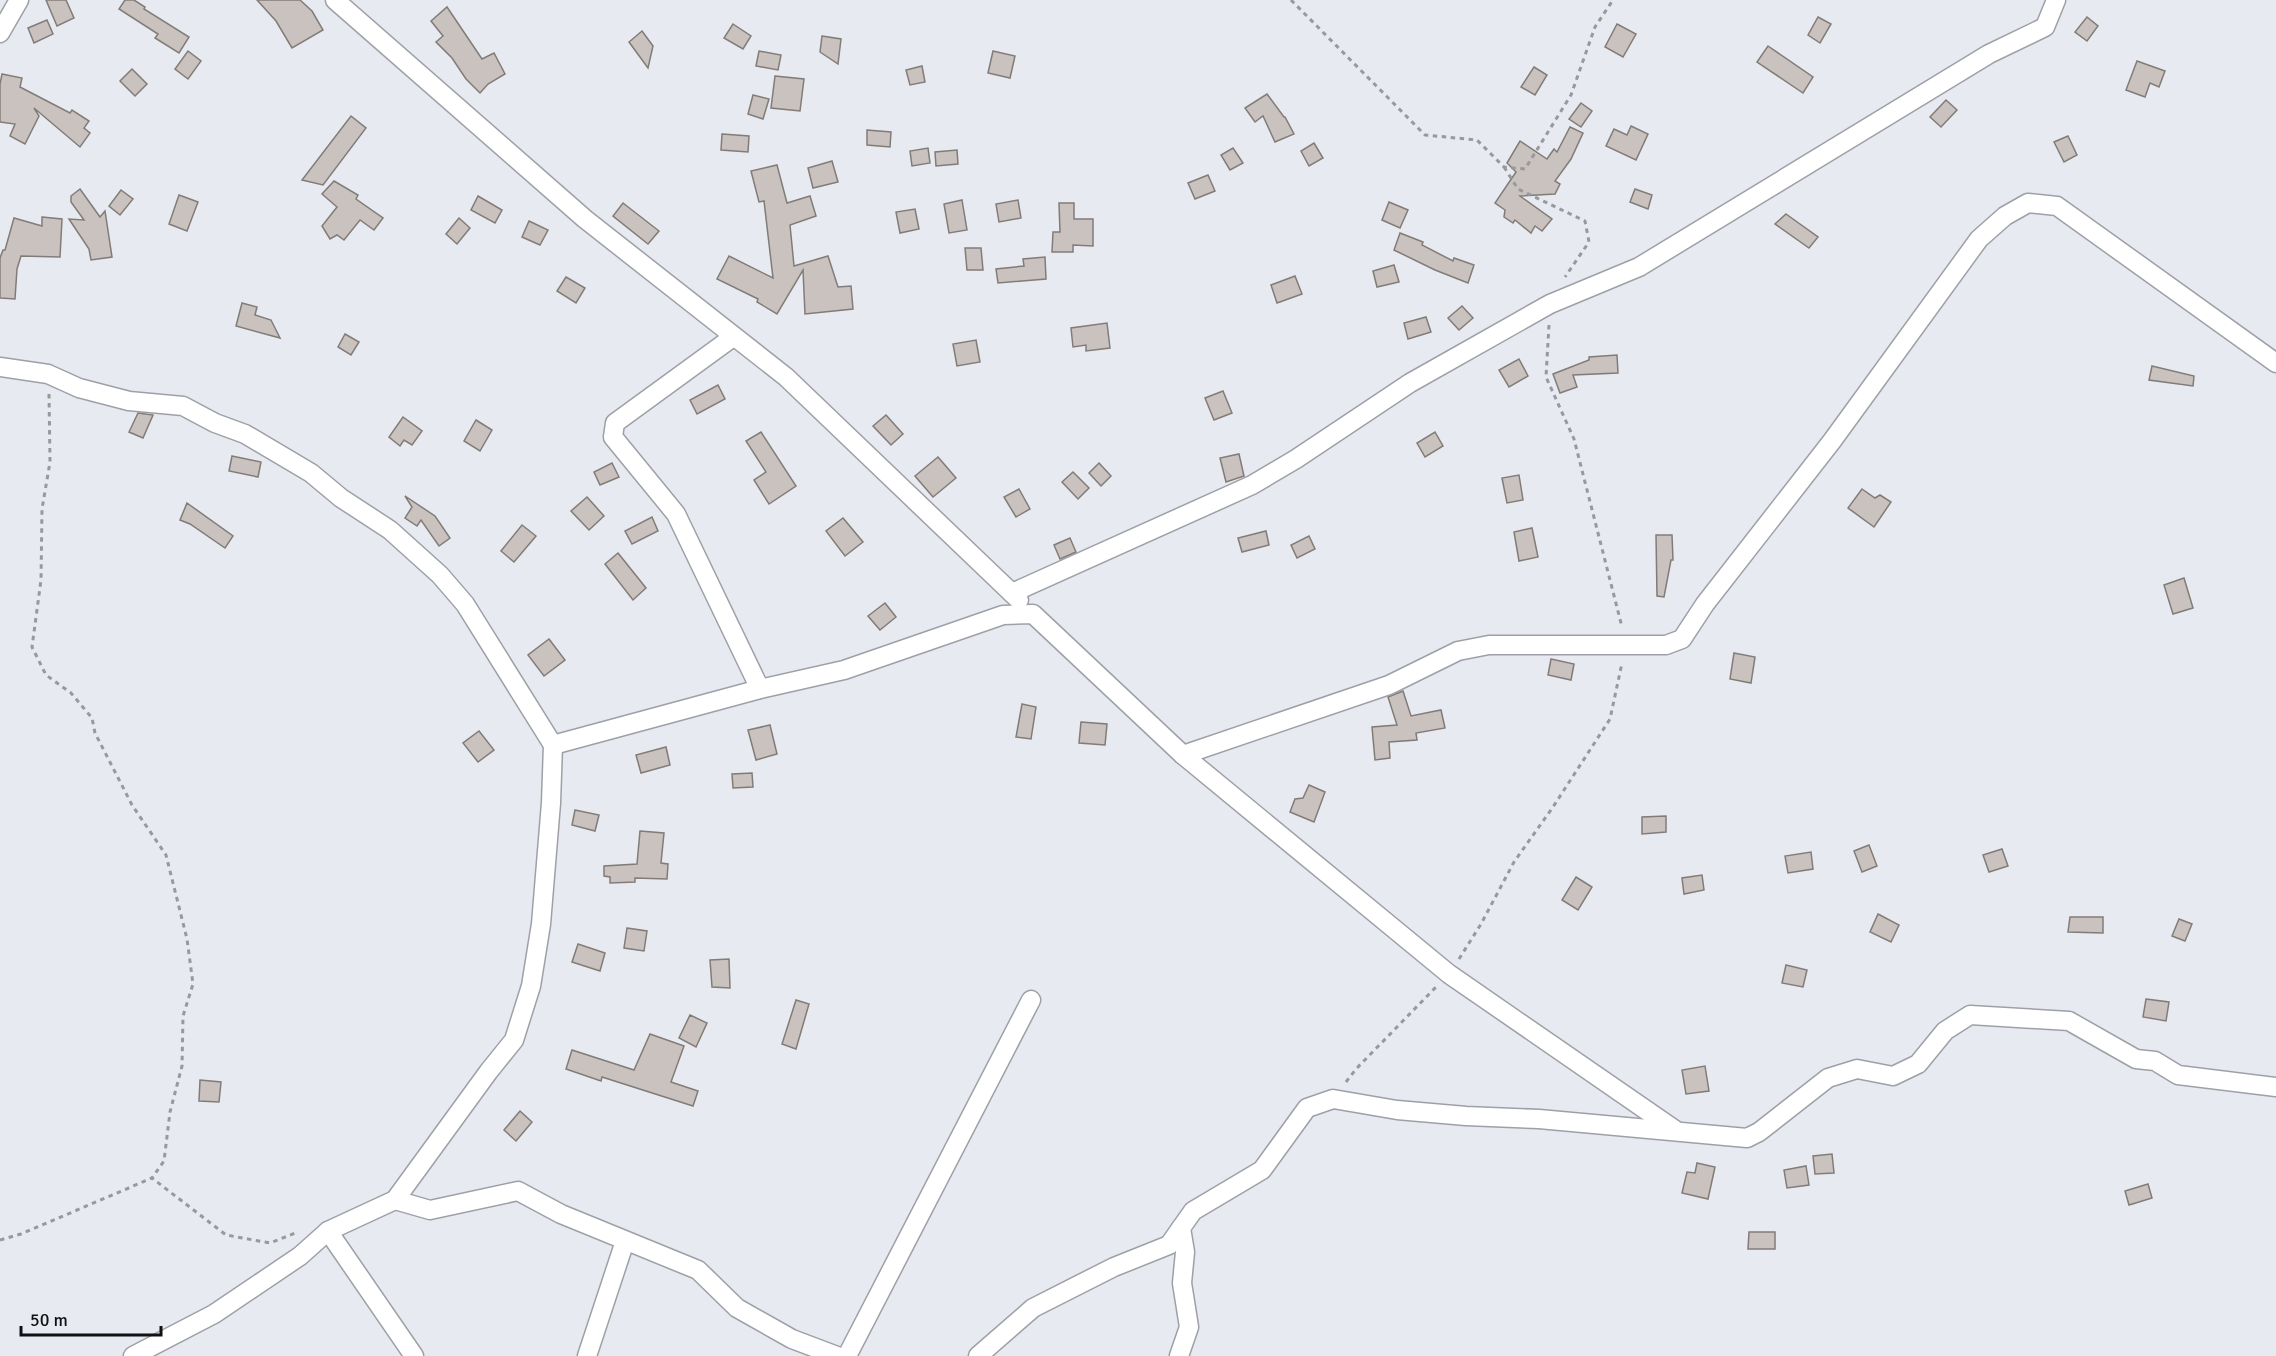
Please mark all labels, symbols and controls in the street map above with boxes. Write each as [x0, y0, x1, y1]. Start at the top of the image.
scale bar [21, 1299, 160, 1337]
text: 50 m [30, 1309, 68, 1331]

